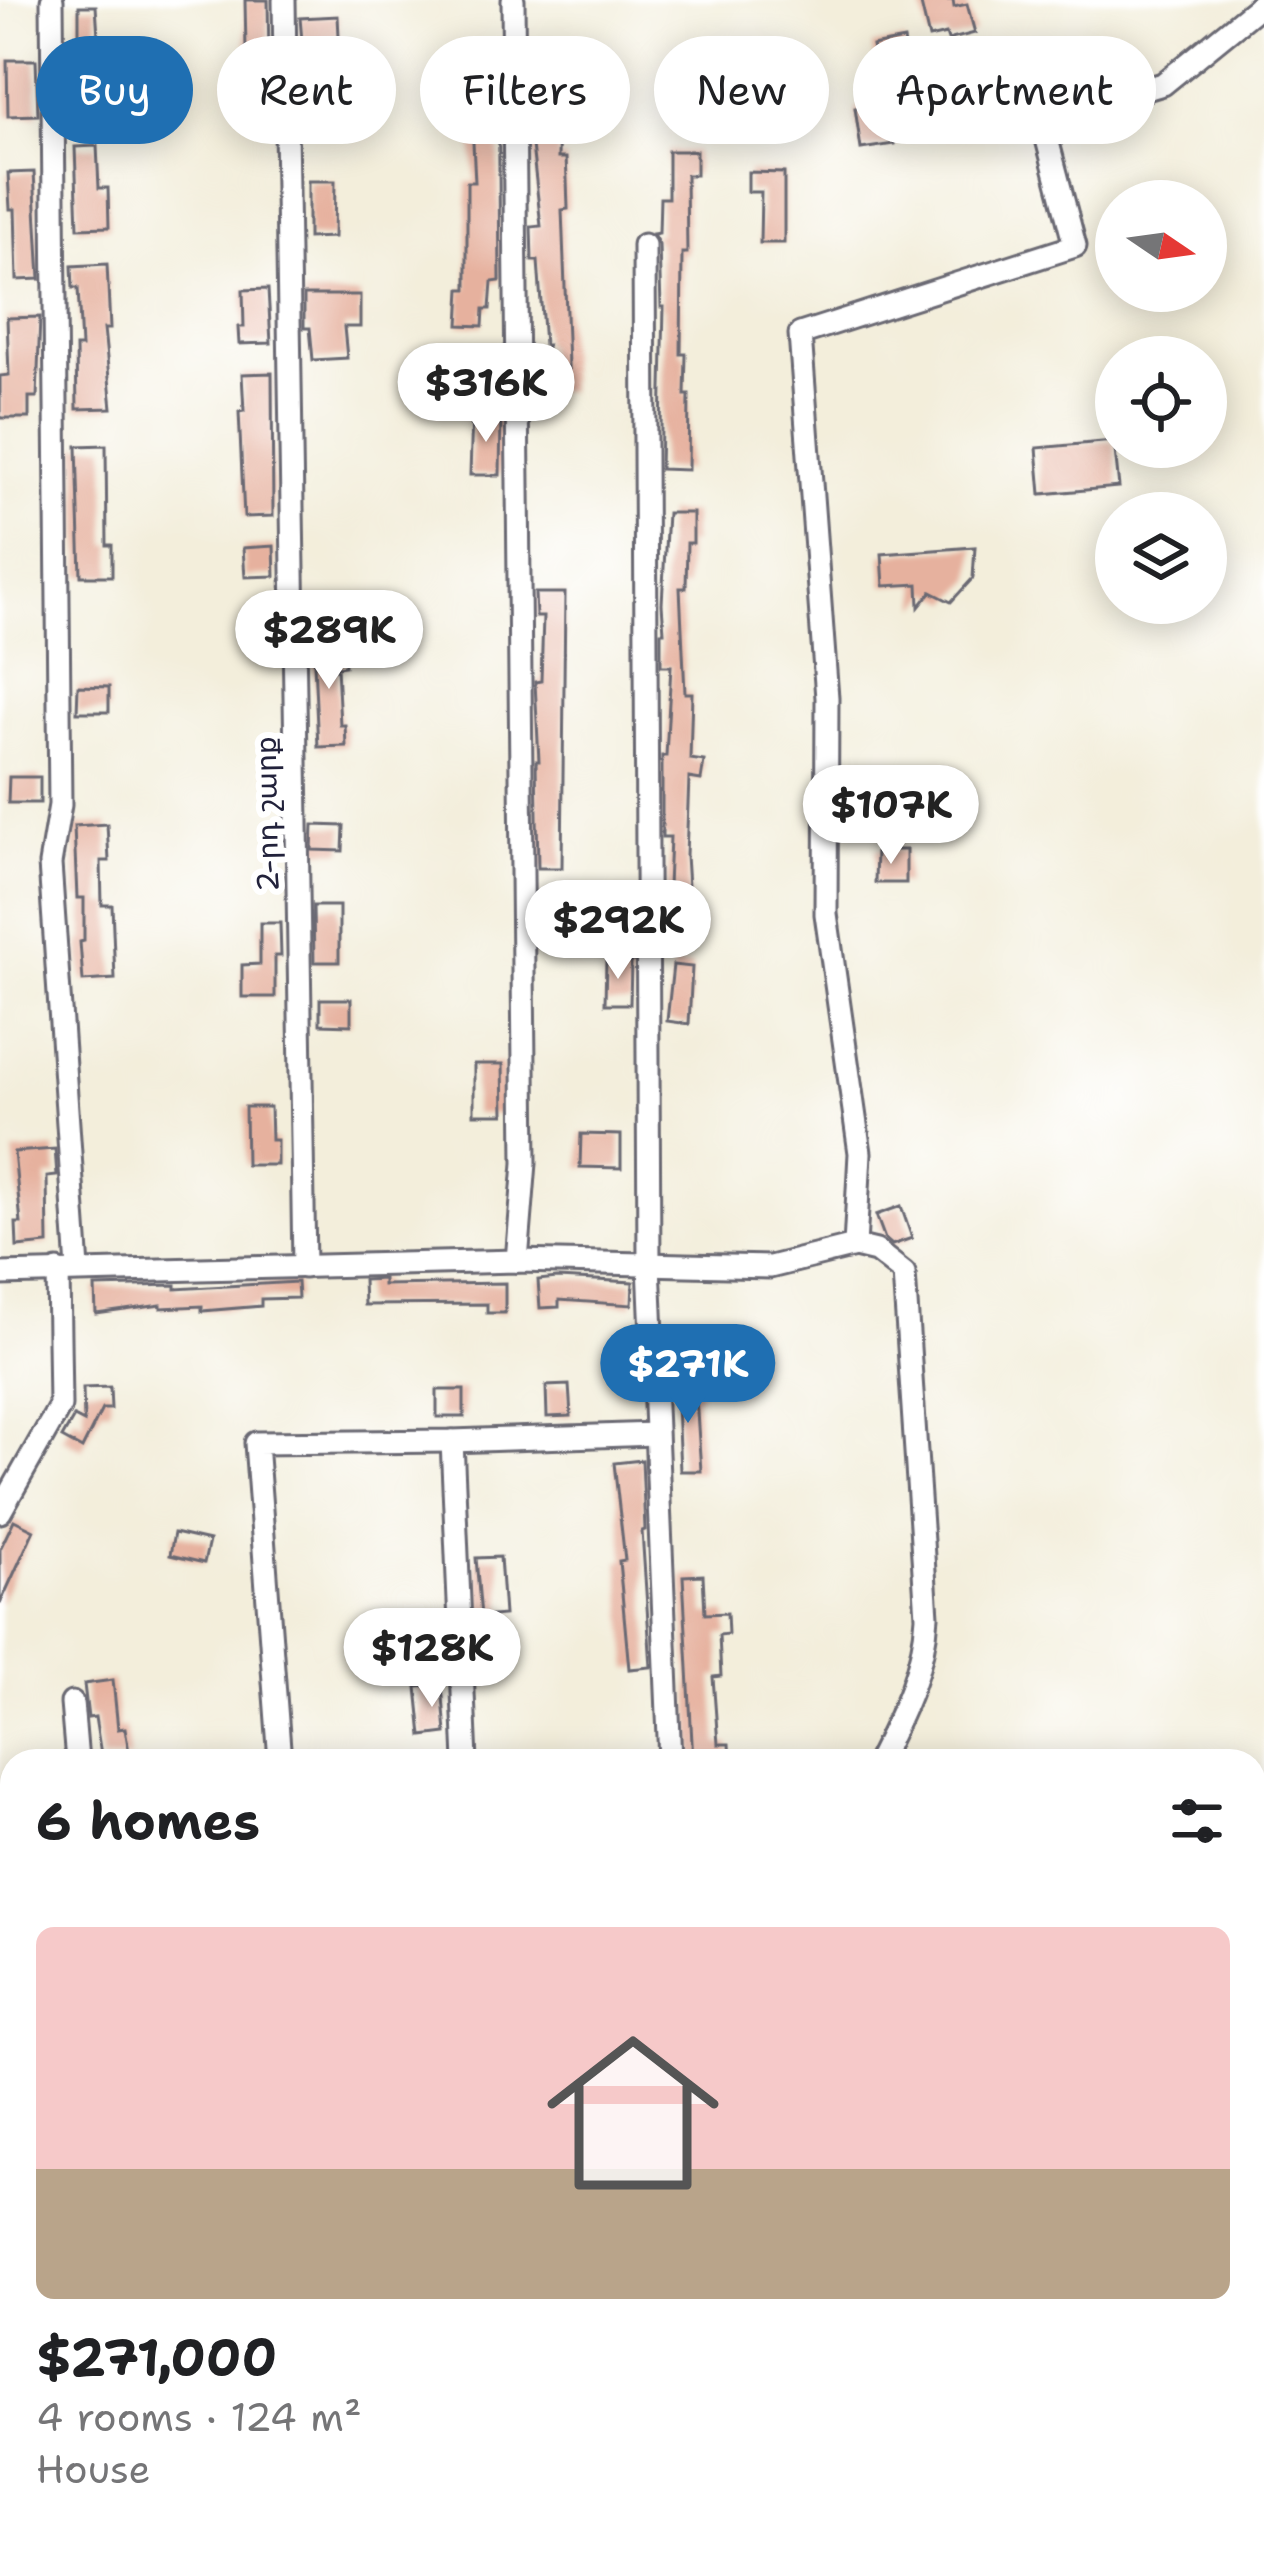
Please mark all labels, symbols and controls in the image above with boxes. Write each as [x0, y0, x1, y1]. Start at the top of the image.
chip: Buy [36, 36, 193, 144]
chip: Rent [217, 36, 396, 144]
chip: Filters [420, 36, 630, 144]
chip: New [654, 36, 829, 144]
chip: Apartment [853, 36, 1156, 144]
north arrow [1095, 180, 1227, 312]
map controls [1095, 180, 1227, 624]
button: locate [1095, 336, 1227, 468]
pin: $316K [402, 343, 570, 445]
text: $316K [425, 356, 547, 408]
button: layers [1095, 492, 1227, 624]
pin: $289K [245, 590, 413, 692]
text: $289K [262, 603, 396, 655]
street label: 2-րդ շարք [245, 736, 288, 892]
pin: $107K [807, 765, 975, 867]
text: $107K [830, 778, 952, 830]
pin: $292K [534, 880, 702, 982]
text: $292K [552, 893, 684, 945]
pin: $271K [604, 1324, 772, 1426]
text: $271K [627, 1337, 749, 1389]
pin: $128K [348, 1608, 516, 1710]
text: $128K [371, 1621, 493, 1673]
text: 6 homes [36, 1787, 260, 1855]
icon: filters [1164, 1788, 1230, 1854]
icon: home [525, 2005, 741, 2221]
text: $271,000 [36, 2323, 277, 2391]
text: 4 rooms · 124 m² [36, 2391, 362, 2443]
text: House [36, 2443, 151, 2495]

